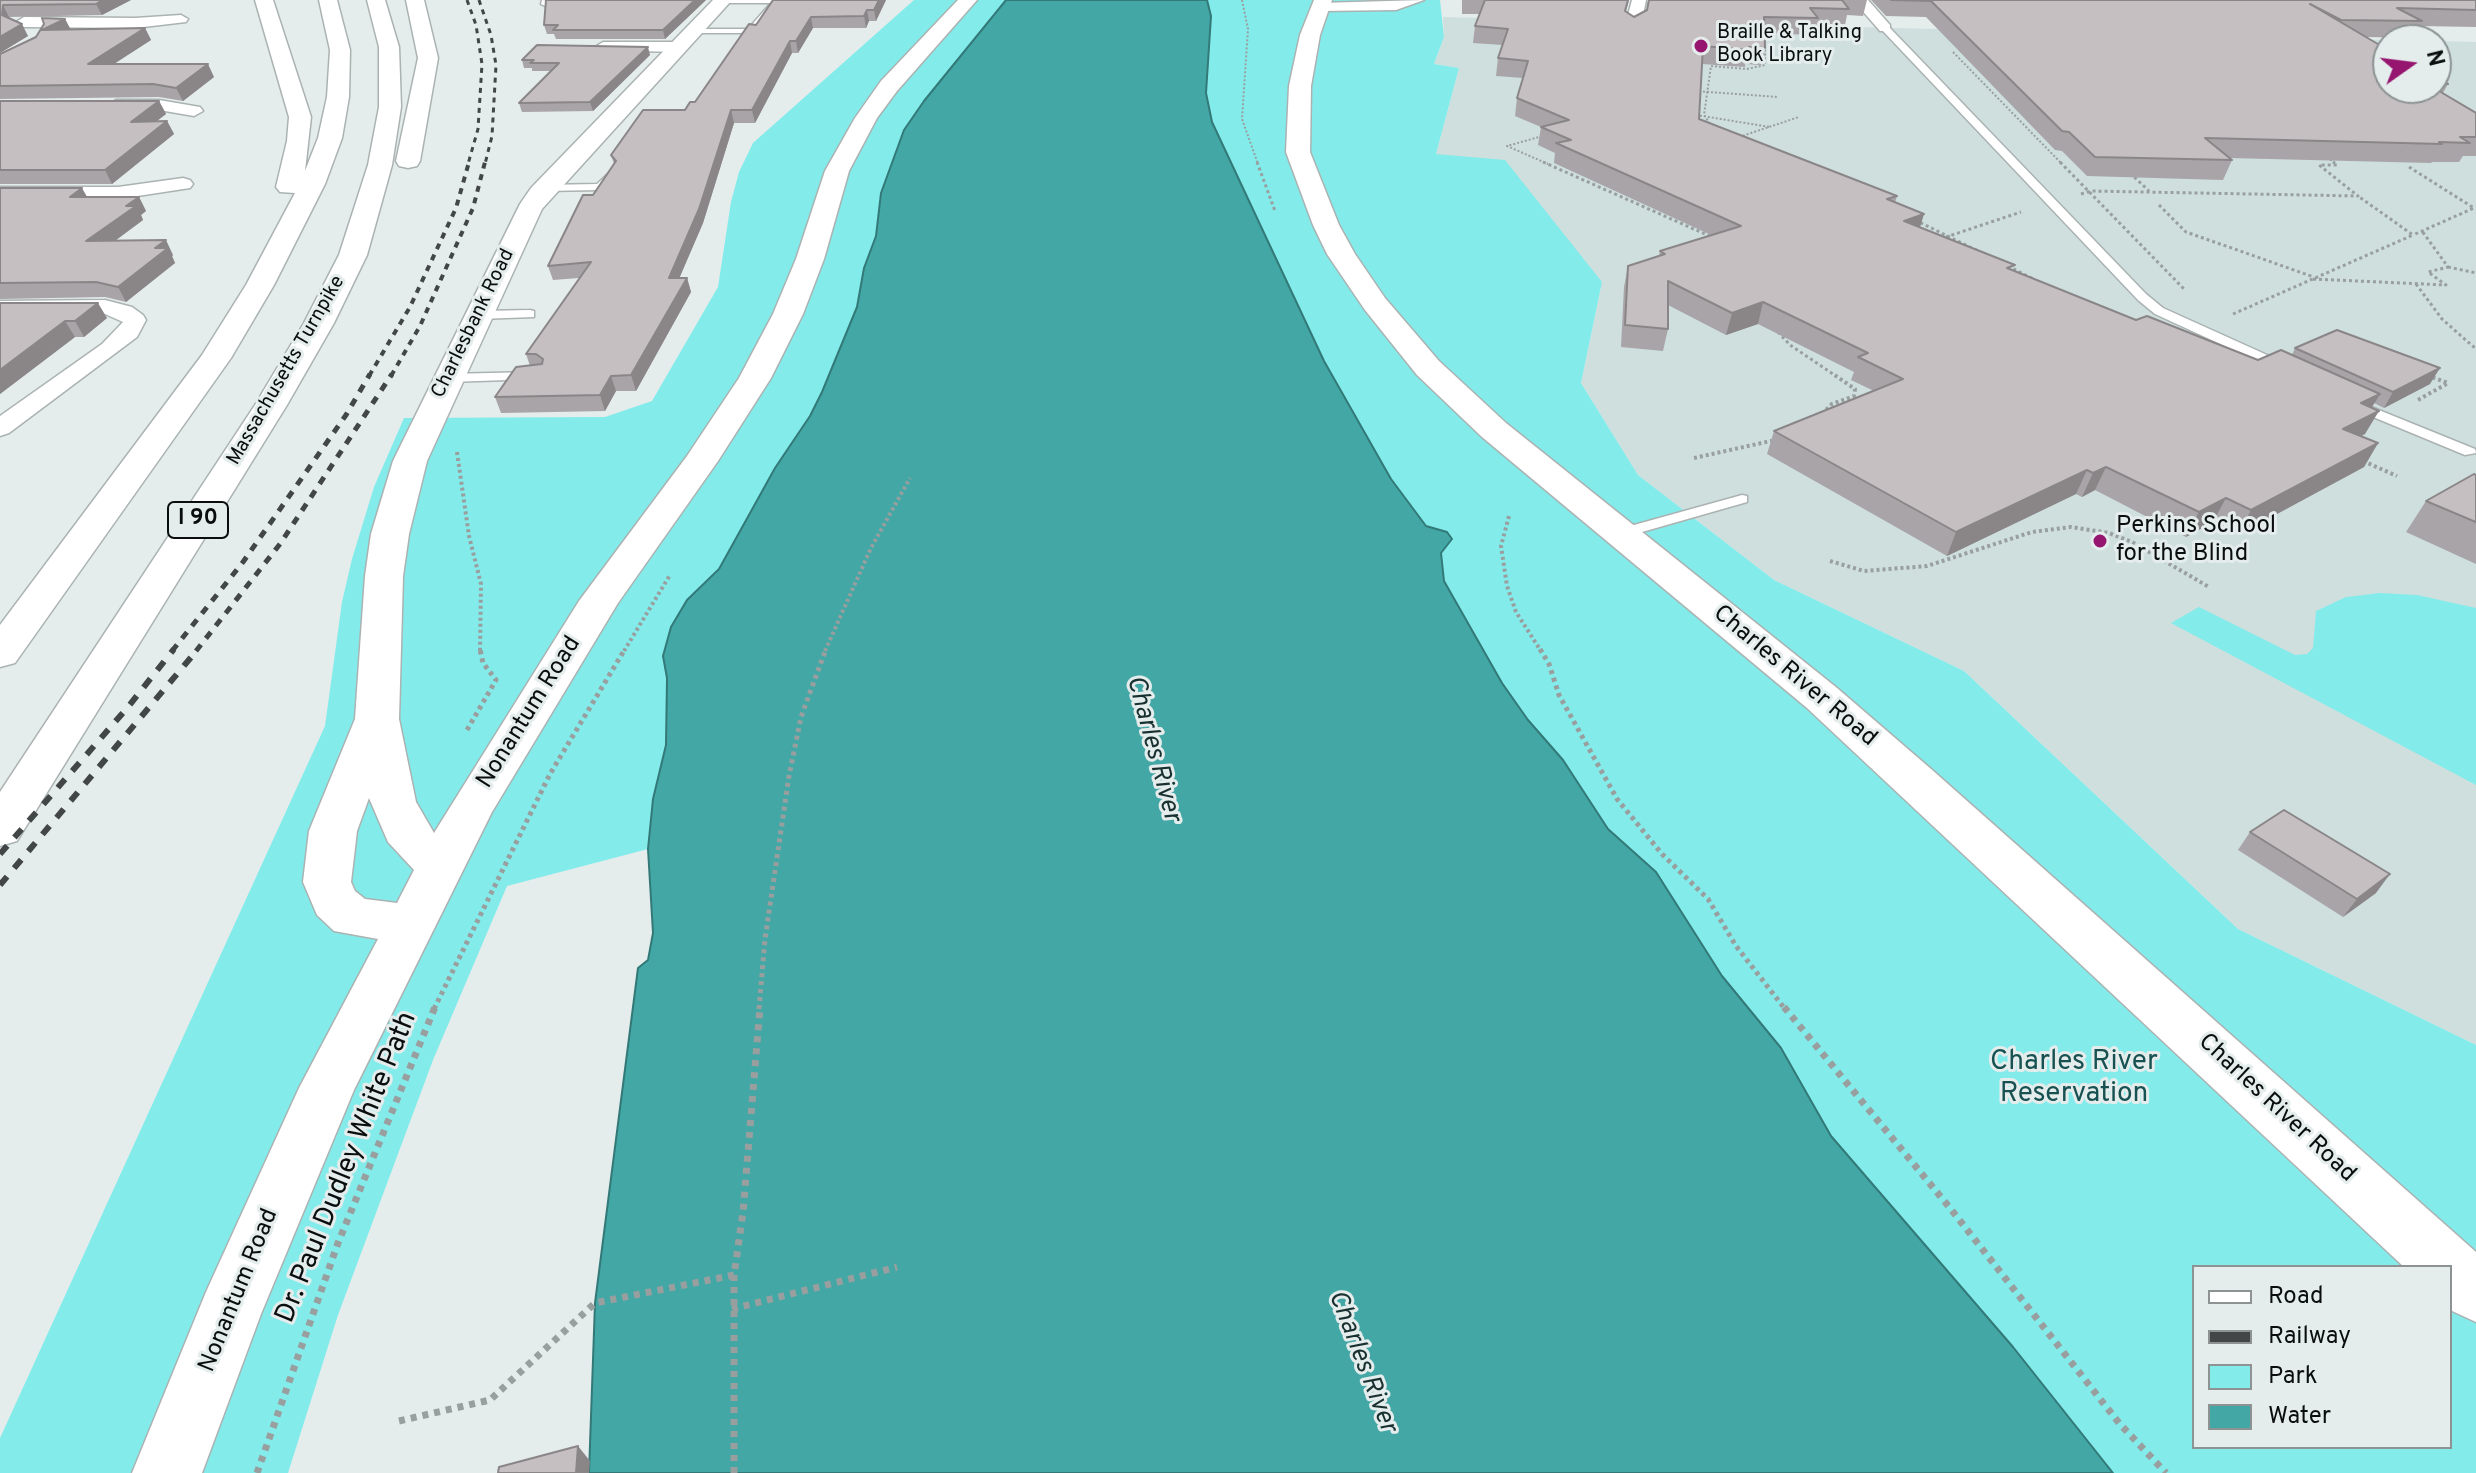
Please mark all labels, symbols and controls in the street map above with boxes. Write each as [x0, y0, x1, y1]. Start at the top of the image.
place label: Braille & Talking Book Library [1717, 22, 1862, 69]
north arrow [2372, 24, 2452, 104]
marker: Braille & Talking Book Library [1692, 37, 1710, 55]
text: N [2419, 48, 2449, 69]
street label: Charlesbank Road [427, 245, 521, 403]
street label: Massachusetts Turnpike [223, 272, 351, 470]
road number: I 90 [168, 502, 228, 538]
place label: Perkins School for the Blind [2116, 513, 2276, 569]
marker: Perkins School for the Blind [2091, 532, 2109, 550]
street label: Charles River Road [1706, 600, 1882, 754]
street label: Nonantum Road [472, 632, 588, 794]
water label: Charles River [1118, 673, 1186, 825]
street label: Dr. Paul Dudley White Path [270, 1007, 426, 1329]
street label: Charles River Road [2191, 1029, 2361, 1189]
park label: Charles River Reservation [1990, 1046, 2158, 1112]
street label: Nonantum Road [194, 1205, 286, 1377]
legend [2192, 1265, 2452, 1449]
text: Road [2268, 1282, 2324, 1312]
water label: Charles River [1320, 1286, 1402, 1438]
text: Railway [2268, 1322, 2351, 1352]
text: Park [2268, 1362, 2318, 1392]
text: Water [2268, 1402, 2331, 1432]

